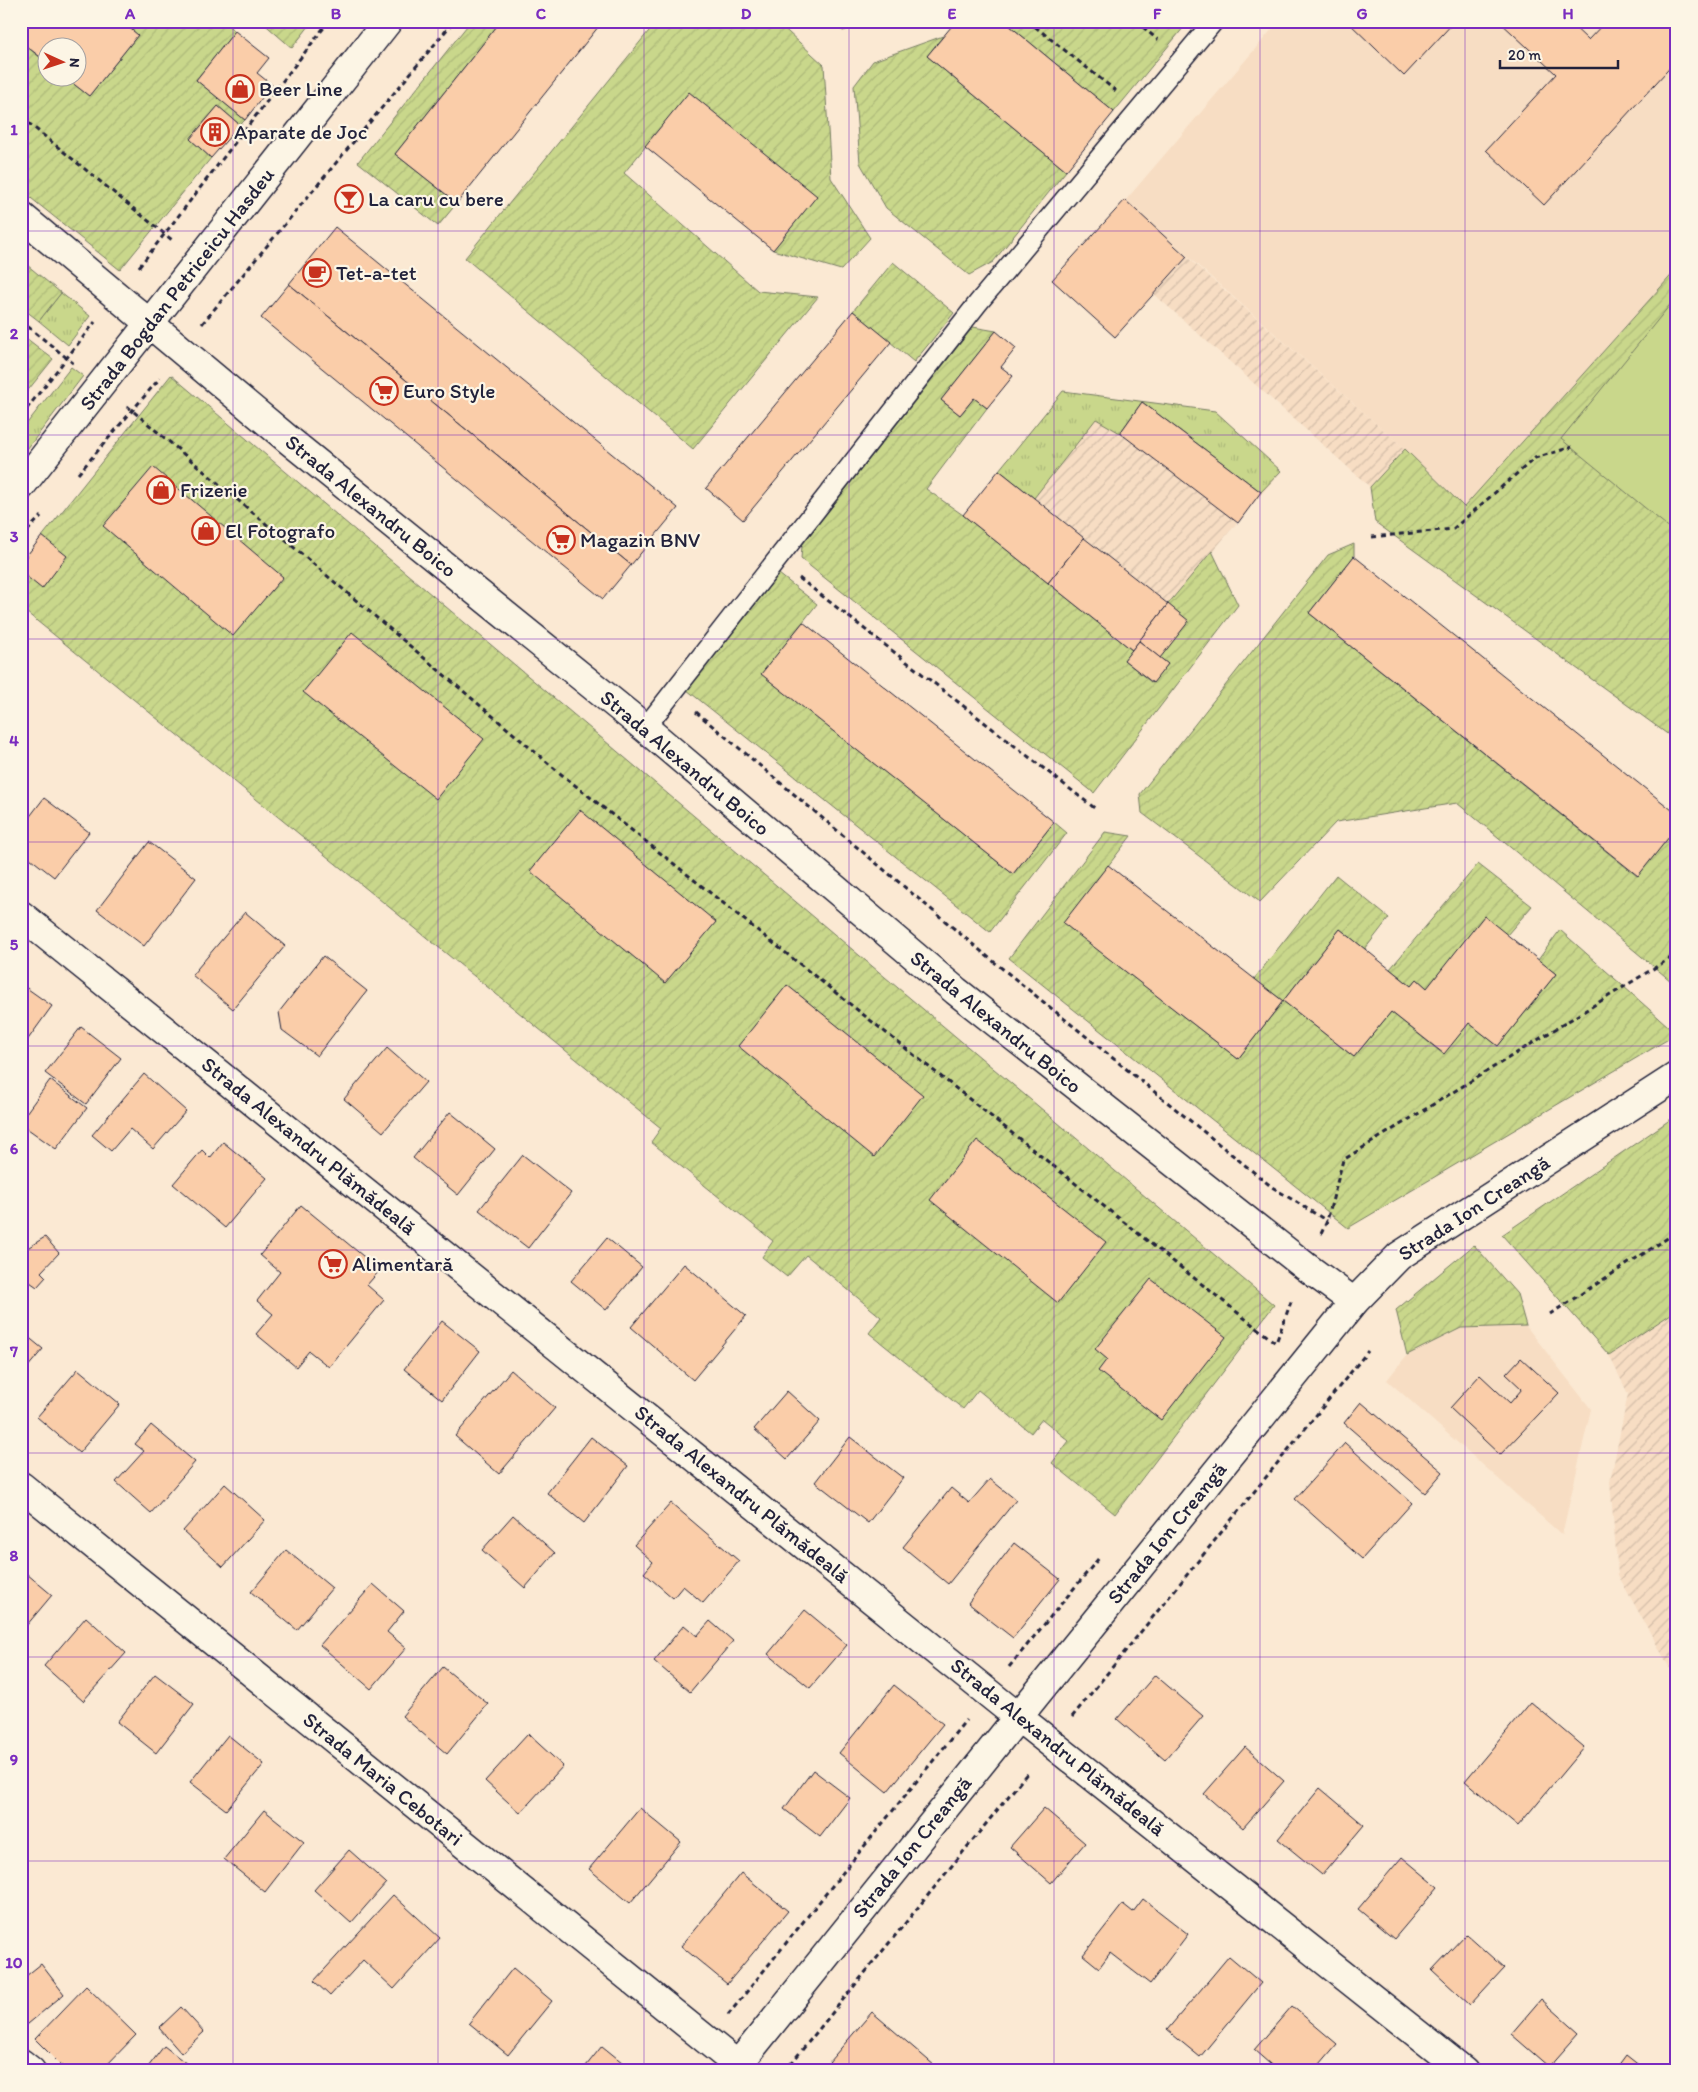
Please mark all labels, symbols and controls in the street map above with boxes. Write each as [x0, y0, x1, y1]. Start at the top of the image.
text: A [124, 4, 136, 23]
text: B [331, 4, 342, 23]
text: C [536, 4, 547, 23]
text: D [741, 4, 752, 23]
text: E [948, 4, 957, 23]
text: F [1153, 4, 1162, 23]
text: G [1356, 4, 1368, 23]
text: H [1562, 4, 1574, 23]
north arrow [38, 38, 88, 88]
scale bar [1500, 38, 1618, 70]
text: 20 m [1508, 46, 1542, 64]
text: N [66, 57, 83, 68]
shop icon: Beer Line [225, 74, 255, 104]
place label: Beer Line [259, 76, 343, 101]
building icon: Aparate de Joc [200, 117, 230, 147]
place label: Aparate de Joc [234, 119, 367, 144]
text: 1 [10, 120, 18, 139]
street label: Strada Bogdan Petriceicu Hasdeu [74, 162, 279, 415]
bar icon: La caru cu bere [334, 184, 364, 214]
place label: La caru cu bere [368, 186, 504, 211]
cafe icon: Tet-a-tet [302, 258, 332, 288]
place label: Tet-a-tet [336, 260, 417, 285]
text: 2 [10, 324, 19, 343]
supermarket icon: Euro Style [369, 376, 399, 406]
place label: Euro Style [403, 378, 495, 403]
street label: Strada Alexandru Boico [281, 429, 462, 582]
shop icon: Frizerie [146, 475, 176, 505]
place label: Frizerie [180, 477, 248, 502]
shop icon: El Fotografo [191, 516, 221, 546]
place label: El Fotografo [225, 518, 335, 543]
supermarket icon: Magazin BNV [546, 525, 576, 555]
text: 3 [10, 527, 19, 546]
place label: Magazin BNV [580, 527, 701, 552]
street label: Strada Alexandru Boico [596, 685, 775, 841]
text: 4 [9, 731, 19, 750]
text: 5 [10, 935, 19, 954]
street label: Strada Alexandru Boico [906, 945, 1087, 1098]
street label: Strada Alexandru Plămădeală [197, 1051, 422, 1240]
text: 6 [10, 1139, 19, 1158]
street label: Strada Ion Creangă [1393, 1149, 1554, 1266]
supermarket icon: Alimentară [318, 1249, 348, 1279]
place label: Alimentară [352, 1251, 453, 1276]
text: 7 [9, 1342, 18, 1361]
street label: Strada Alexandru Plămădeală [630, 1399, 855, 1588]
street label: Strada Ion Creangă [1102, 1457, 1232, 1609]
text: 8 [10, 1546, 19, 1565]
street label: Strada Alexandru Plămădeală [946, 1652, 1171, 1841]
street label: Strada Maria Cebotari [298, 1706, 468, 1851]
text: 9 [10, 1750, 18, 1769]
street label: Strada Ion Creangă [847, 1771, 977, 1923]
text: 10 [5, 1953, 23, 1972]

